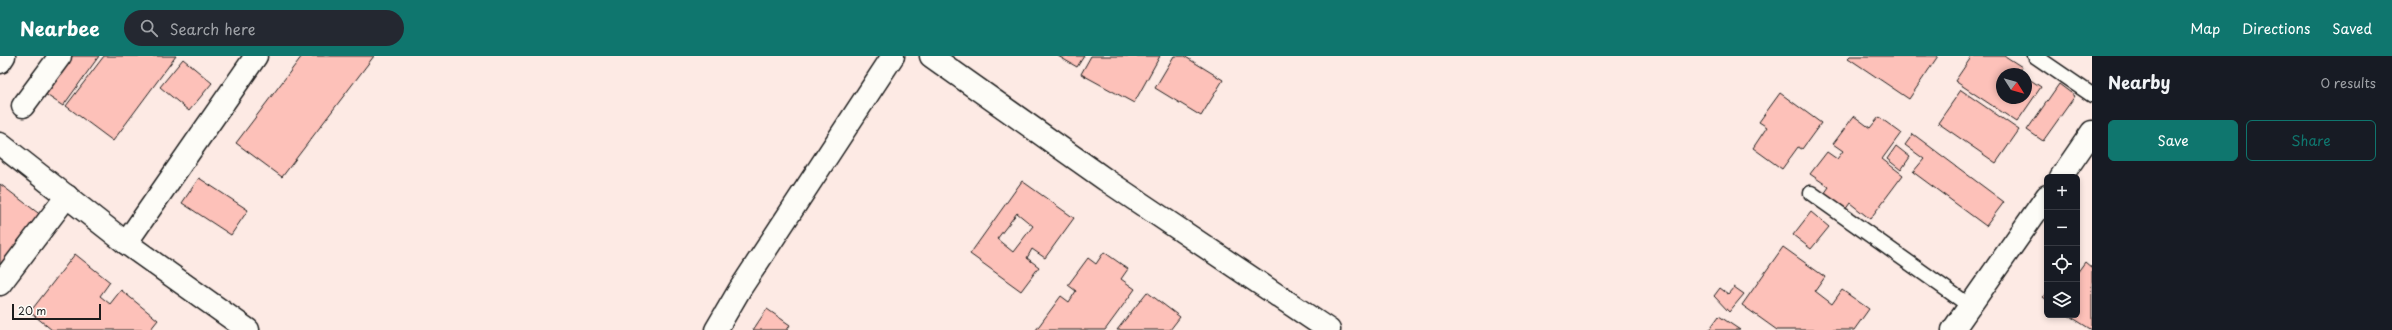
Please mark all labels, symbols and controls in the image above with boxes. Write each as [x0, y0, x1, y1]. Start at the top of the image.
search box [124, 10, 404, 46]
text: Nearbee [20, 14, 100, 42]
icon: search [138, 17, 160, 39]
text: Search here [170, 17, 255, 40]
text: Map [2190, 18, 2220, 39]
text: Directions [2242, 18, 2310, 39]
text: Saved [2332, 18, 2372, 39]
north arrow [1996, 68, 2032, 104]
text: Nearby [2108, 69, 2170, 95]
text: 0 results [2321, 73, 2376, 92]
button: Save [2108, 120, 2238, 161]
button: Share [2246, 120, 2376, 161]
map controls [2044, 174, 2080, 318]
button: + [2044, 174, 2080, 210]
button: − [2044, 210, 2080, 246]
button: locate [2044, 246, 2080, 282]
button: layers [2044, 282, 2080, 318]
scale bar [12, 302, 101, 321]
text: 20 m [18, 302, 46, 319]

